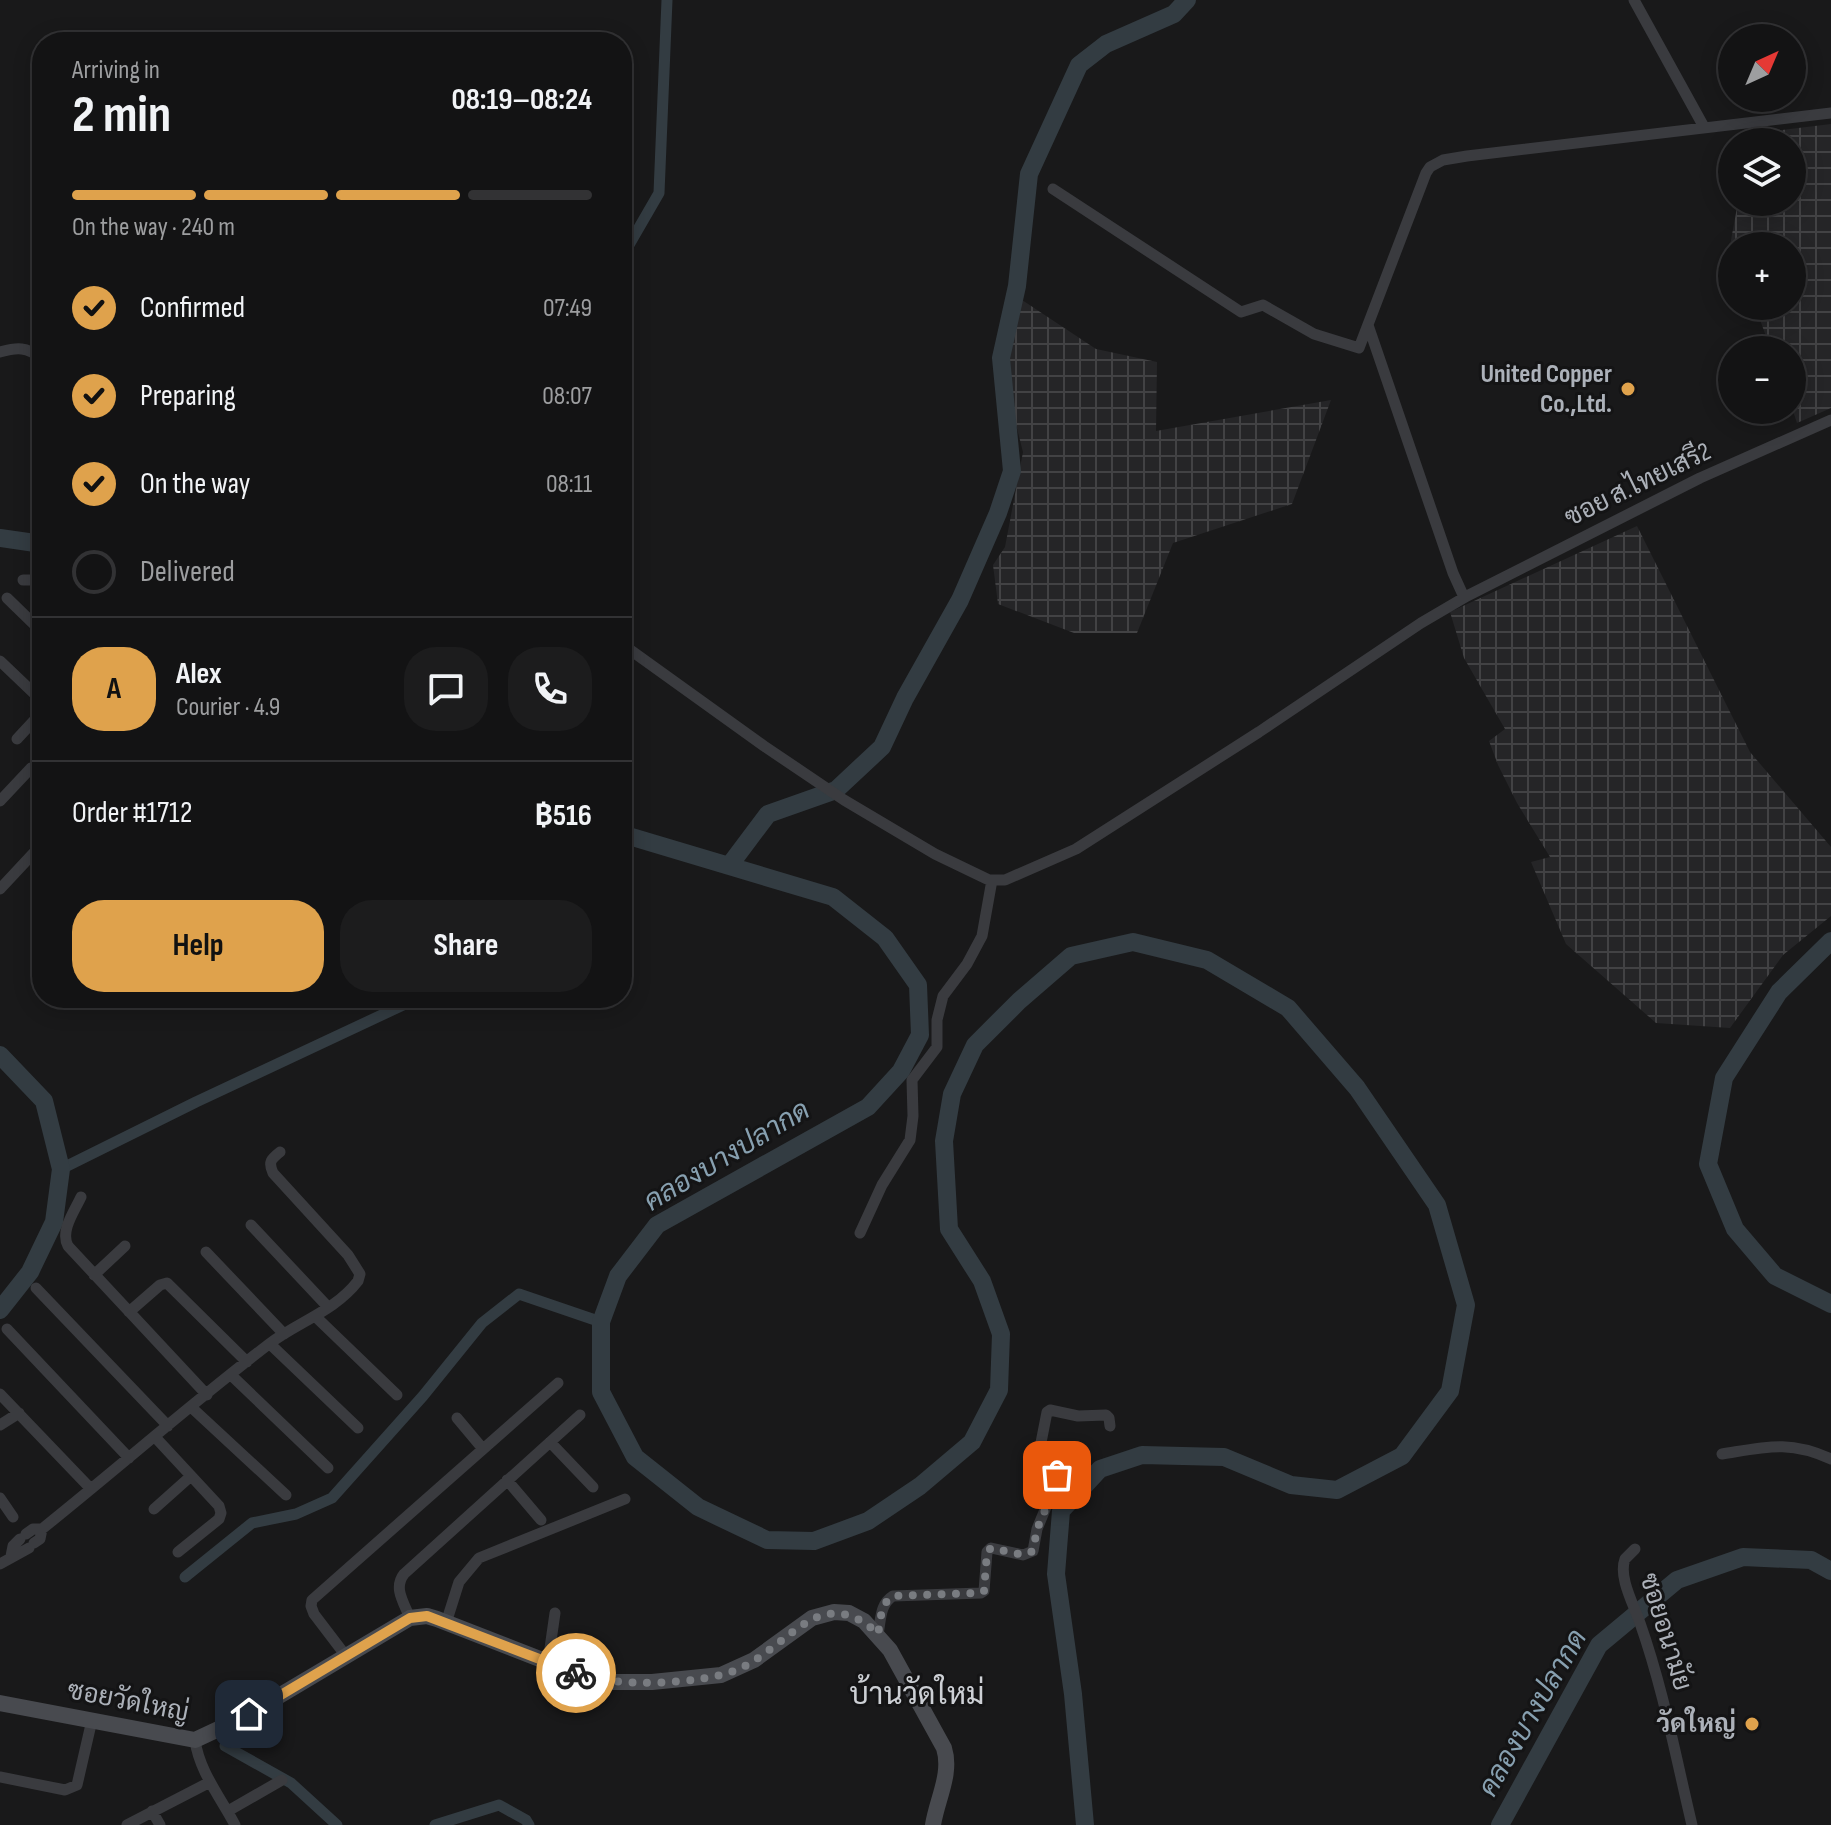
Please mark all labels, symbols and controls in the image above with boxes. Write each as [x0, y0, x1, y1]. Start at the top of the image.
north arrow [1718, 24, 1806, 112]
map controls [1718, 24, 1806, 424]
text: Arriving in [72, 55, 160, 86]
text: 08:19–08:24 [451, 82, 592, 118]
text: 2 min [72, 84, 171, 147]
button: layers [1718, 128, 1806, 216]
text: On the way · 240 m [72, 212, 235, 243]
button: + [1718, 232, 1806, 320]
icon: check [72, 286, 116, 330]
text: Confirmed [140, 290, 245, 326]
text: 07:49 [543, 293, 592, 324]
button: − [1718, 336, 1806, 424]
place label: United Copper Co.,Ltd. [1481, 359, 1612, 420]
icon: check [72, 374, 116, 418]
text: Preparing [140, 378, 236, 414]
marker: United Copper Co.,Ltd. [1619, 380, 1637, 398]
text: 08:07 [542, 381, 592, 412]
street label: ซอย ส.ไทยเสรี2 [1559, 434, 1716, 534]
icon: check [72, 462, 116, 506]
text: On the way [140, 466, 250, 502]
text: 08:11 [546, 469, 592, 500]
text: Delivered [140, 554, 235, 590]
button: chat [404, 647, 488, 731]
button: phone [508, 647, 592, 731]
text: Alex [176, 656, 222, 692]
text: A [107, 671, 121, 707]
text: Courier · 4.9 [176, 692, 280, 723]
text: Order #1712 [72, 795, 192, 831]
text: ฿516 [535, 798, 592, 834]
button: Help [72, 900, 324, 992]
button: Share [340, 900, 592, 992]
water label: คลองบางปลากด [638, 1094, 816, 1218]
pin [1023, 1441, 1091, 1509]
icon: bag [1035, 1453, 1079, 1497]
street label: ซอยอนามัย [1632, 1569, 1699, 1695]
water label: คลองบางปลากด [1472, 1624, 1594, 1802]
courier [536, 1633, 616, 1713]
icon: bike [554, 1651, 598, 1695]
street label: ซอยวัดใหญ่ [65, 1673, 192, 1729]
district label: บ้านวัดใหม่ [850, 1673, 984, 1713]
pin [215, 1680, 283, 1748]
icon: home [227, 1692, 271, 1736]
place label: วัดใหญ่ [1656, 1706, 1736, 1740]
marker: วัดใหญ่ [1743, 1715, 1761, 1733]

